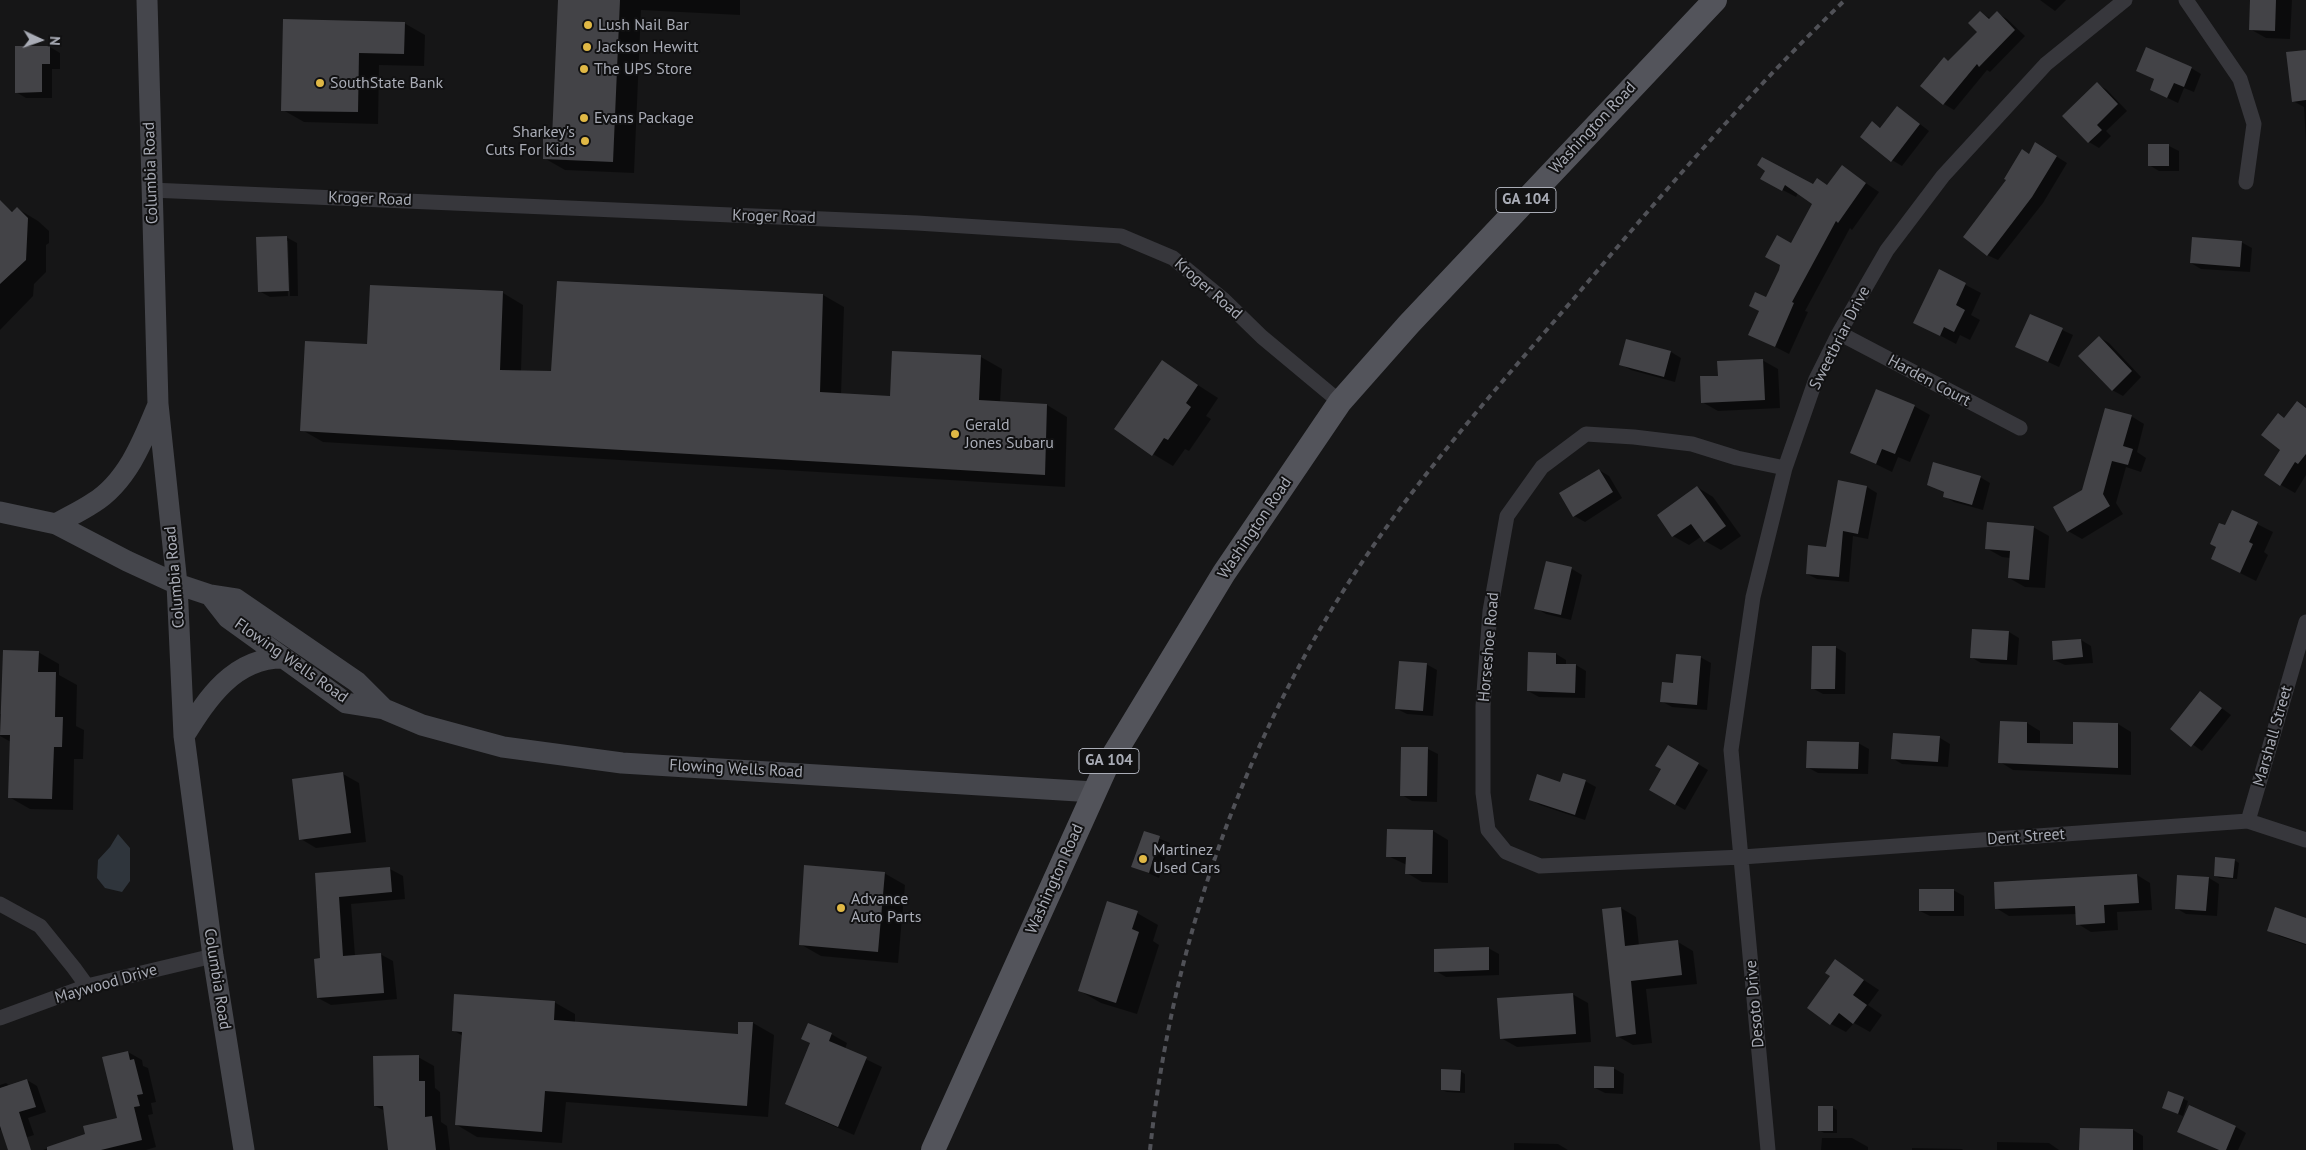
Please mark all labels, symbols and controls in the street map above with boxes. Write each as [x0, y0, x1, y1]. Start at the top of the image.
north arrow [15, 15, 65, 65]
place label: Lush Nail Bar [598, 15, 689, 35]
marker: Lush Nail Bar [582, 19, 594, 31]
text: N [46, 36, 64, 46]
place label: Jackson Hewitt [597, 37, 698, 57]
marker: Jackson Hewitt [581, 41, 593, 53]
place label: The UPS Store [594, 59, 692, 79]
marker: The UPS Store [578, 63, 590, 75]
place label: SouthState Bank [330, 73, 443, 93]
marker: SouthState Bank [314, 77, 326, 89]
street label: Washington Road [1546, 78, 1640, 178]
place label: Evans Package [594, 108, 694, 128]
marker: Evans Package [578, 112, 590, 124]
street label: Columbia Road [140, 121, 162, 225]
place label: Sharkey's Cuts For Kids [485, 122, 575, 160]
marker: Sharkey's Cuts For Kids [579, 135, 591, 147]
street label: Kroger Road [328, 188, 412, 210]
road number: GA 104 [1496, 188, 1556, 212]
street label: Kroger Road [732, 206, 816, 228]
street label: Kroger Road [1170, 254, 1246, 324]
street label: Sweetbriar Drive [1806, 283, 1874, 393]
street label: Harden Court [1884, 351, 1974, 411]
place label: Gerald Jones Subaru [965, 415, 1054, 453]
marker: Gerald Jones Subaru [949, 428, 961, 440]
street label: Washington Road [1214, 474, 1296, 582]
street label: Columbia Road [161, 525, 189, 629]
street label: Horseshoe Road [1475, 591, 1503, 703]
street label: Flowing Wells Road [231, 615, 351, 707]
street label: Marshall Street [2249, 683, 2297, 789]
road number: GA 104 [1079, 748, 1139, 774]
street label: Flowing Wells Road [669, 756, 803, 782]
street label: Washington Road [1022, 821, 1088, 937]
street label: Dent Street [1986, 825, 2066, 849]
place label: Martinez Used Cars [1153, 840, 1220, 878]
marker: Martinez Used Cars [1137, 853, 1149, 865]
place label: Advance Auto Parts [851, 889, 921, 927]
marker: Advance Auto Parts [835, 902, 847, 914]
street label: Columbia Road [200, 927, 234, 1031]
street label: Desoto Drive [1742, 959, 1768, 1049]
street label: Maywood Drive [53, 960, 159, 1008]

